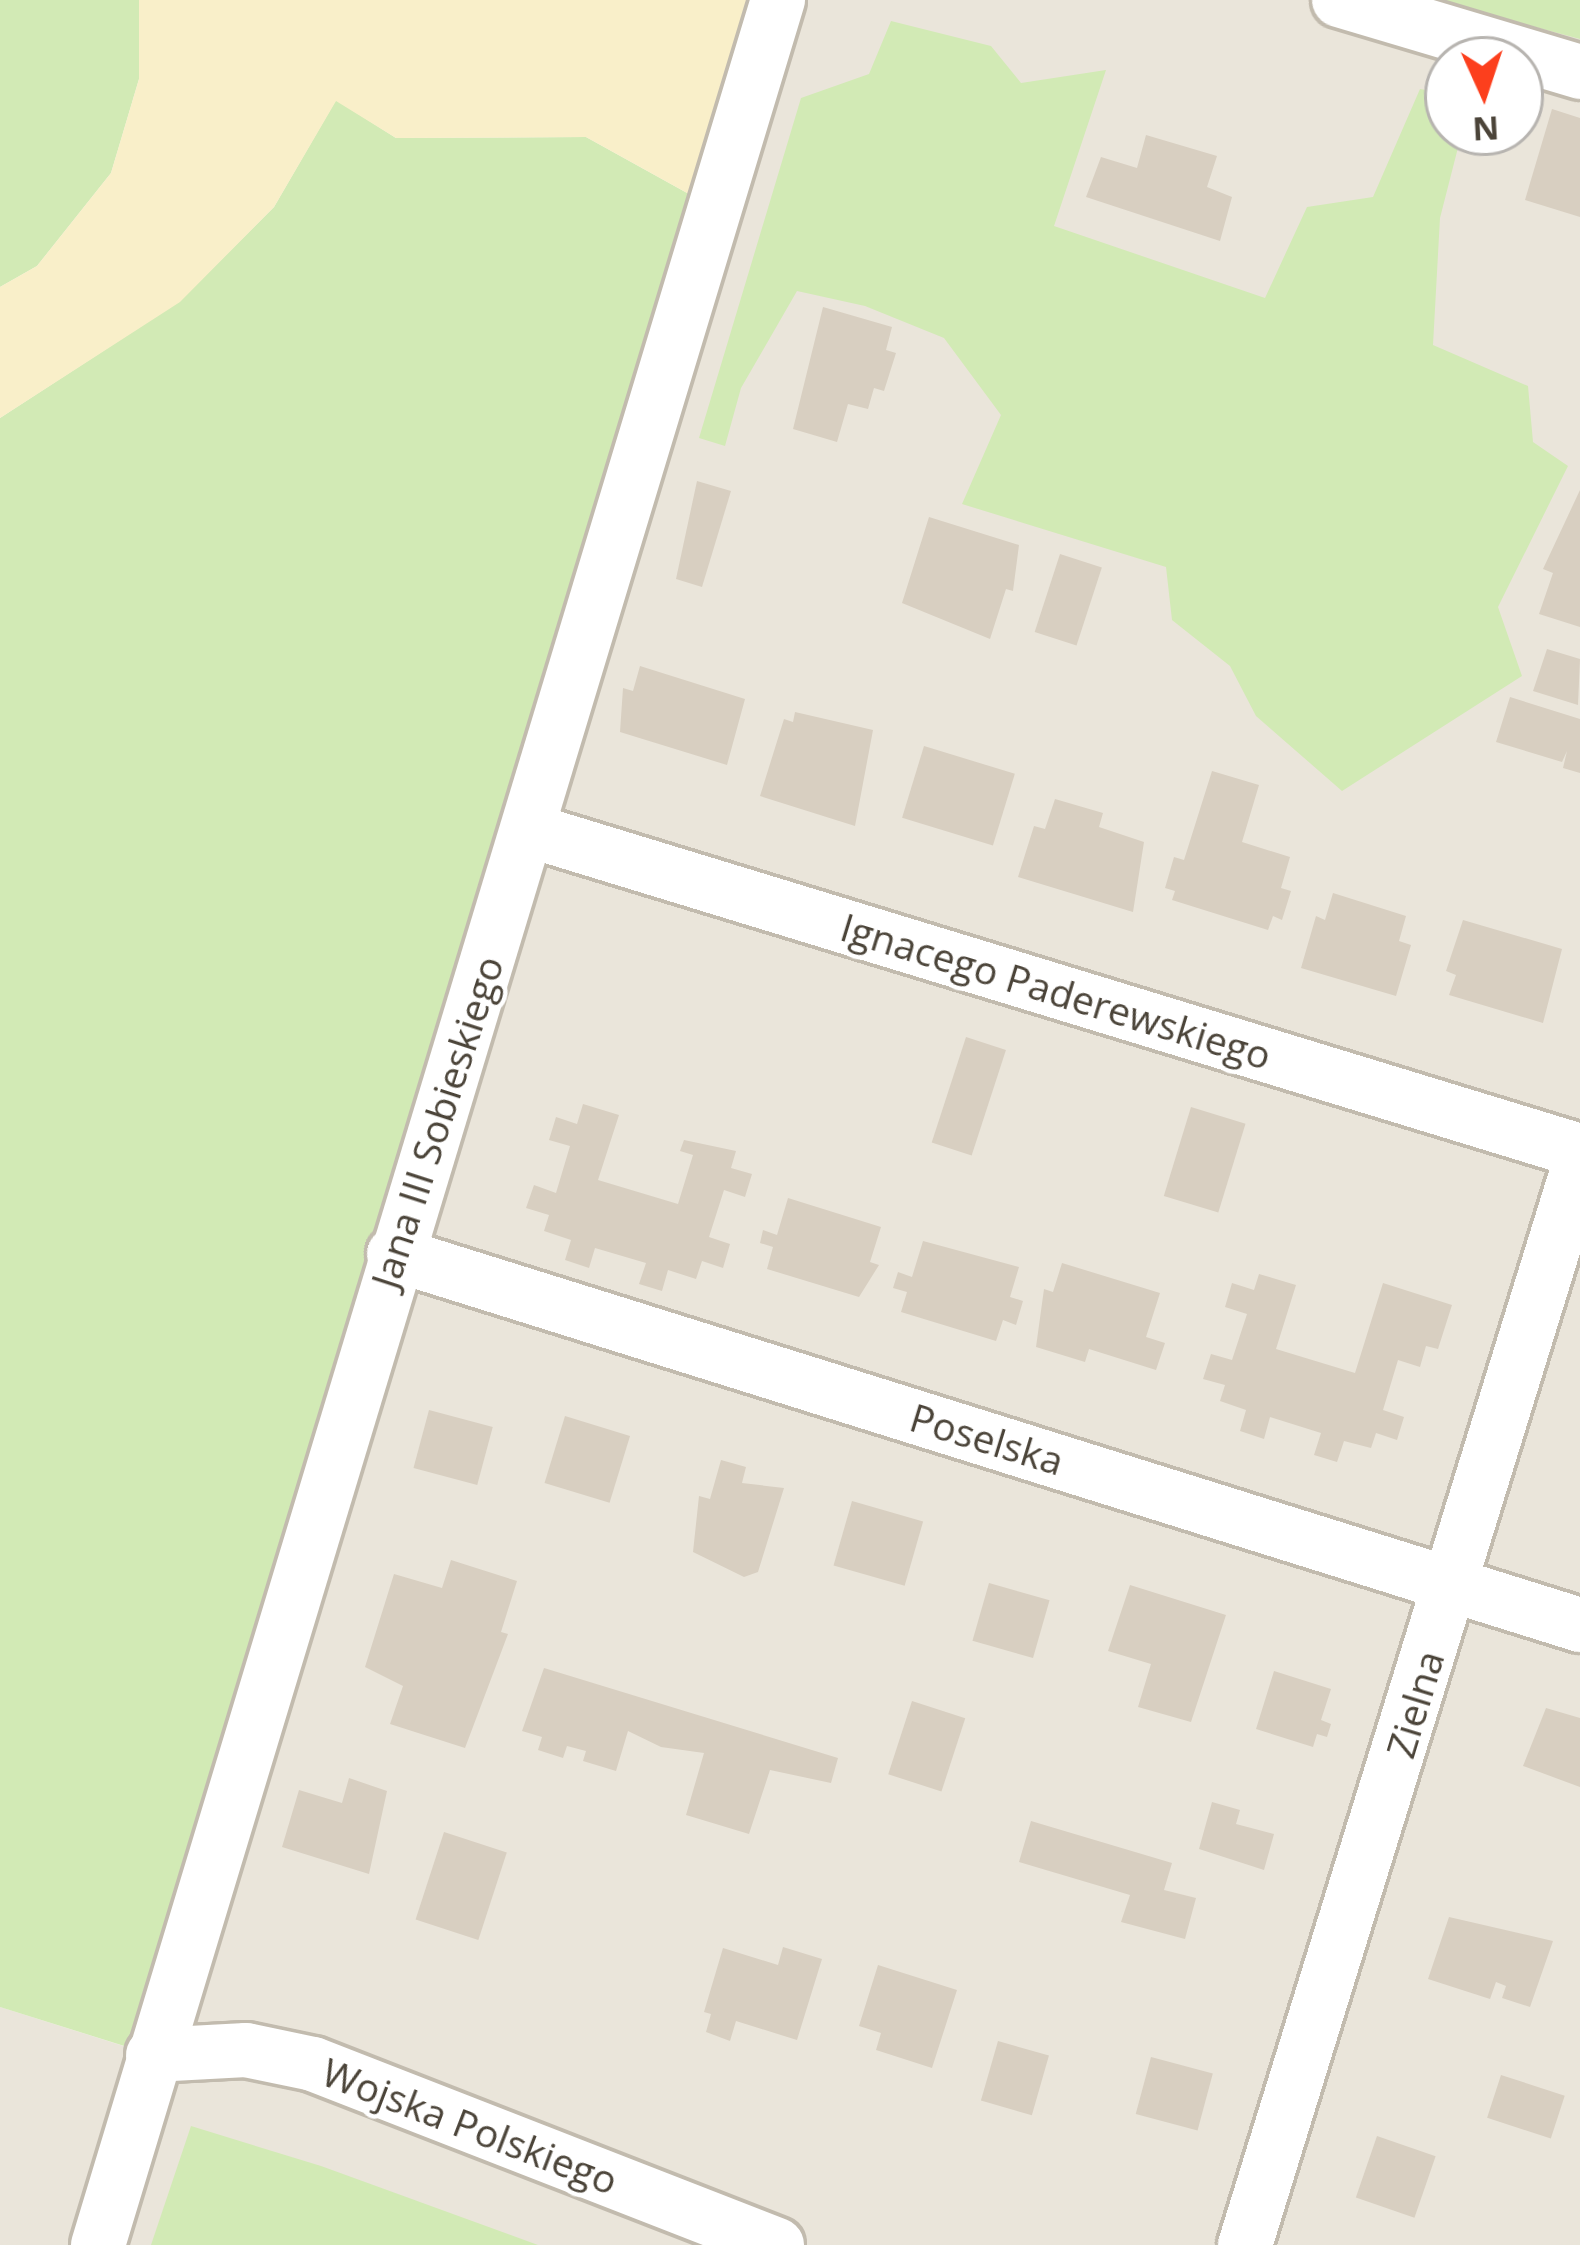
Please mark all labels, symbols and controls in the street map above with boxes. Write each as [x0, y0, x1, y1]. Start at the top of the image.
north arrow [1424, 36, 1544, 156]
text: N [1471, 106, 1500, 153]
street label: Ignacego Paderewskiego [835, 903, 1277, 1079]
street label: Jana III Sobieskiego [361, 950, 513, 1294]
street label: Poselska [905, 1394, 1069, 1484]
street label: Zielna [1377, 1645, 1453, 1763]
street label: Wojska Polskiego [316, 2048, 624, 2204]

